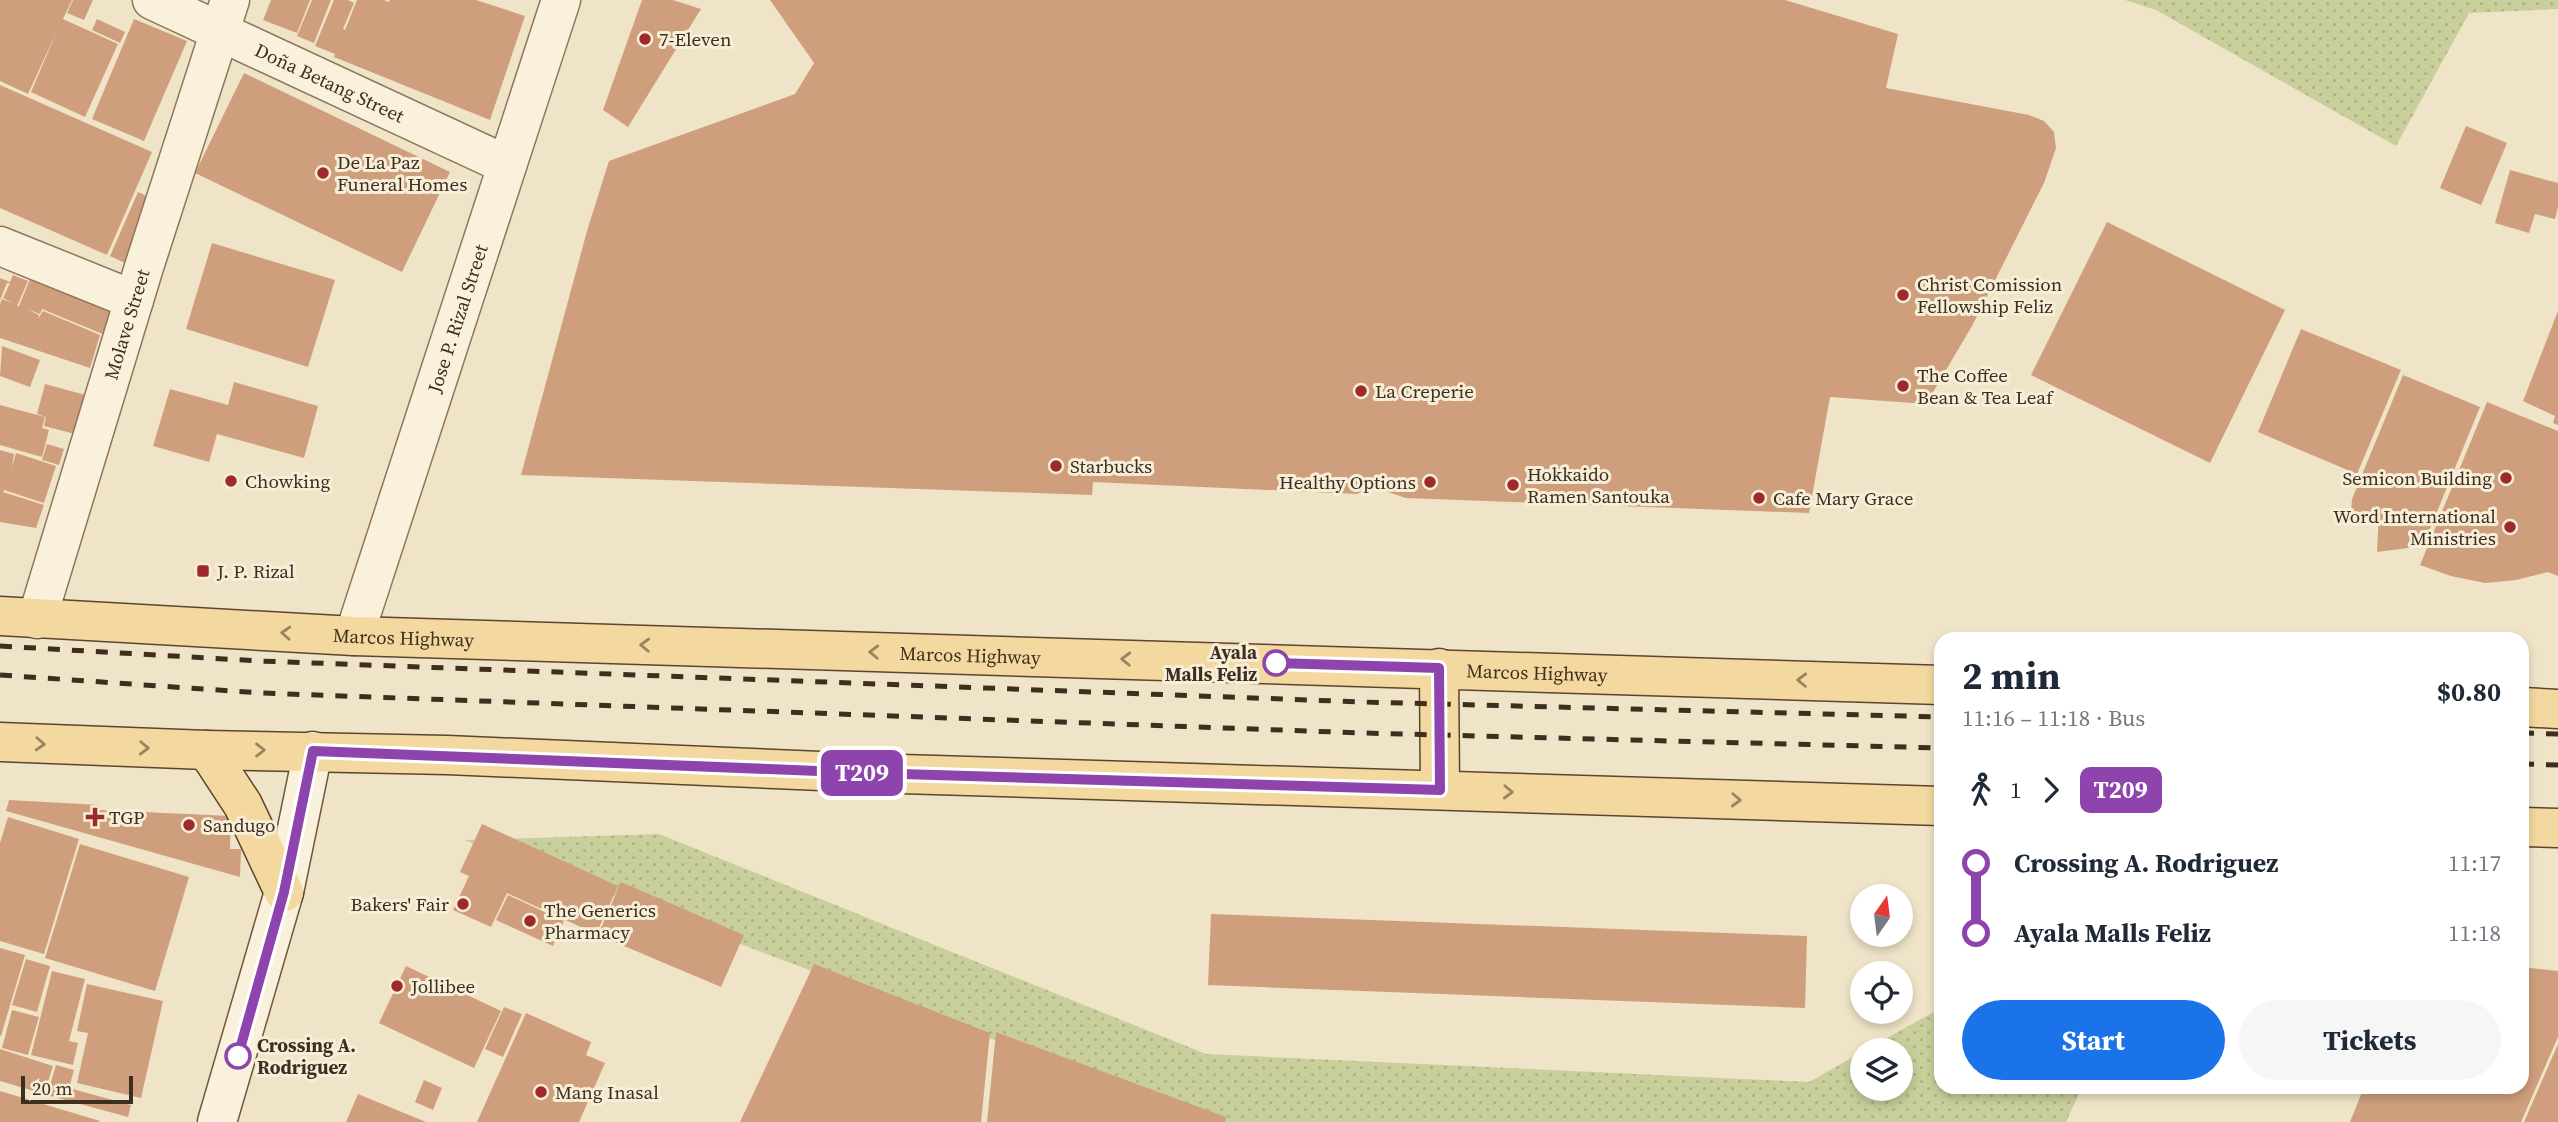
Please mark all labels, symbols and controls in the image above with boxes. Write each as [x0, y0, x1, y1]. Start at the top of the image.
place label: 7-Eleven [659, 26, 731, 52]
marker: 7-Eleven [637, 31, 653, 47]
street label: Doña Betang Street [251, 37, 409, 129]
place label: De La Paz Funeral Homes [337, 149, 468, 197]
marker: De La Paz Funeral Homes [315, 165, 331, 181]
street label: Jose P. Rizal Street [421, 240, 494, 397]
street label: Molave Street [98, 265, 156, 383]
place label: Christ Comission Fellowship Feliz [1917, 271, 2062, 319]
marker: Christ Comission Fellowship Feliz [1895, 287, 1911, 303]
place label: The Coffee Bean & Tea Leaf [1917, 362, 2055, 410]
place label: La Creperie [1375, 378, 1474, 404]
marker: The Coffee Bean & Tea Leaf [1895, 378, 1911, 394]
marker: La Creperie [1353, 383, 1369, 399]
place label: Starbucks [1070, 453, 1152, 479]
marker: Starbucks [1048, 458, 1064, 474]
place label: Hokkaido Ramen Santouka [1527, 461, 1670, 509]
place label: Semicon Building [2342, 465, 2492, 491]
place label: Chowking [245, 468, 331, 494]
place label: Healthy Options [1279, 469, 1416, 495]
marker: Semicon Building [2498, 470, 2514, 486]
marker: Chowking [223, 473, 239, 489]
marker: Healthy Options [1422, 474, 1438, 490]
marker: Hokkaido Ramen Santouka [1505, 477, 1521, 493]
place label: Cafe Mary Grace [1773, 485, 1913, 511]
marker: Cafe Mary Grace [1751, 490, 1767, 506]
place label: Word International Ministries [2333, 503, 2496, 551]
marker: Word International Ministries [2502, 519, 2518, 535]
place label: J. P. Rizal [216, 558, 295, 584]
marker: J. P. Rizal [195, 563, 211, 579]
street label: Marcos Highway [332, 622, 475, 653]
one-way arrow [280, 625, 291, 640]
one-way arrow [639, 637, 650, 652]
place label: Ayala Malls Feliz [1165, 639, 1258, 687]
street label: Marcos Highway [899, 640, 1041, 670]
one-way arrow [868, 644, 879, 659]
marker: Ayala Malls Feliz [1263, 650, 1289, 676]
text: 2 min [1962, 650, 2061, 702]
one-way arrow [1120, 651, 1131, 667]
street label: Marcos Highway [1466, 657, 1608, 688]
one-way arrow [1796, 673, 1807, 688]
text: $0.80 [2437, 674, 2501, 710]
text: 11:16 – 11:18 · Bus [1962, 702, 2145, 734]
one-way arrow [35, 736, 46, 751]
one-way arrow [139, 740, 149, 756]
one-way arrow [255, 742, 266, 758]
line badge: T209 [813, 750, 911, 796]
text: T209 [835, 756, 889, 789]
icon: walk [1962, 771, 2000, 809]
icon: forward [2032, 771, 2070, 809]
text: T209 [2094, 773, 2148, 806]
text: 1 [2010, 774, 2022, 806]
one-way arrow [1503, 784, 1514, 800]
one-way arrow [1730, 792, 1741, 807]
place label: TGP [109, 804, 144, 830]
marker: TGP [87, 809, 103, 825]
place label: Sandugo [203, 812, 275, 838]
marker: Sandugo [181, 817, 197, 833]
text: Crossing A. Rodriguez [2014, 845, 2278, 881]
text: 11:17 [2448, 847, 2501, 879]
north arrow [1850, 884, 1913, 947]
map controls [1850, 884, 1913, 1101]
place label: Bakers' Fair [350, 891, 449, 917]
marker: Bakers' Fair [455, 896, 471, 912]
place label: The Generics Pharmacy [544, 897, 656, 945]
marker: The Generics Pharmacy [522, 913, 538, 929]
text: Ayala Malls Feliz [2014, 915, 2211, 951]
text: 11:18 [2448, 917, 2501, 949]
button: locate [1850, 961, 1913, 1024]
place label: Jollibee [410, 973, 475, 999]
marker: Jollibee [389, 978, 405, 994]
button: Start [1962, 1000, 2225, 1080]
button: Tickets [2239, 1000, 2501, 1080]
place label: Crossing A. Rodriguez [257, 1032, 356, 1080]
button: layers [1850, 1038, 1913, 1101]
marker: Crossing A. Rodriguez [225, 1043, 251, 1069]
scale bar [21, 1073, 133, 1105]
text: 20 m [32, 1075, 73, 1101]
place label: Mang Inasal [555, 1079, 659, 1105]
marker: Mang Inasal [533, 1084, 549, 1100]

